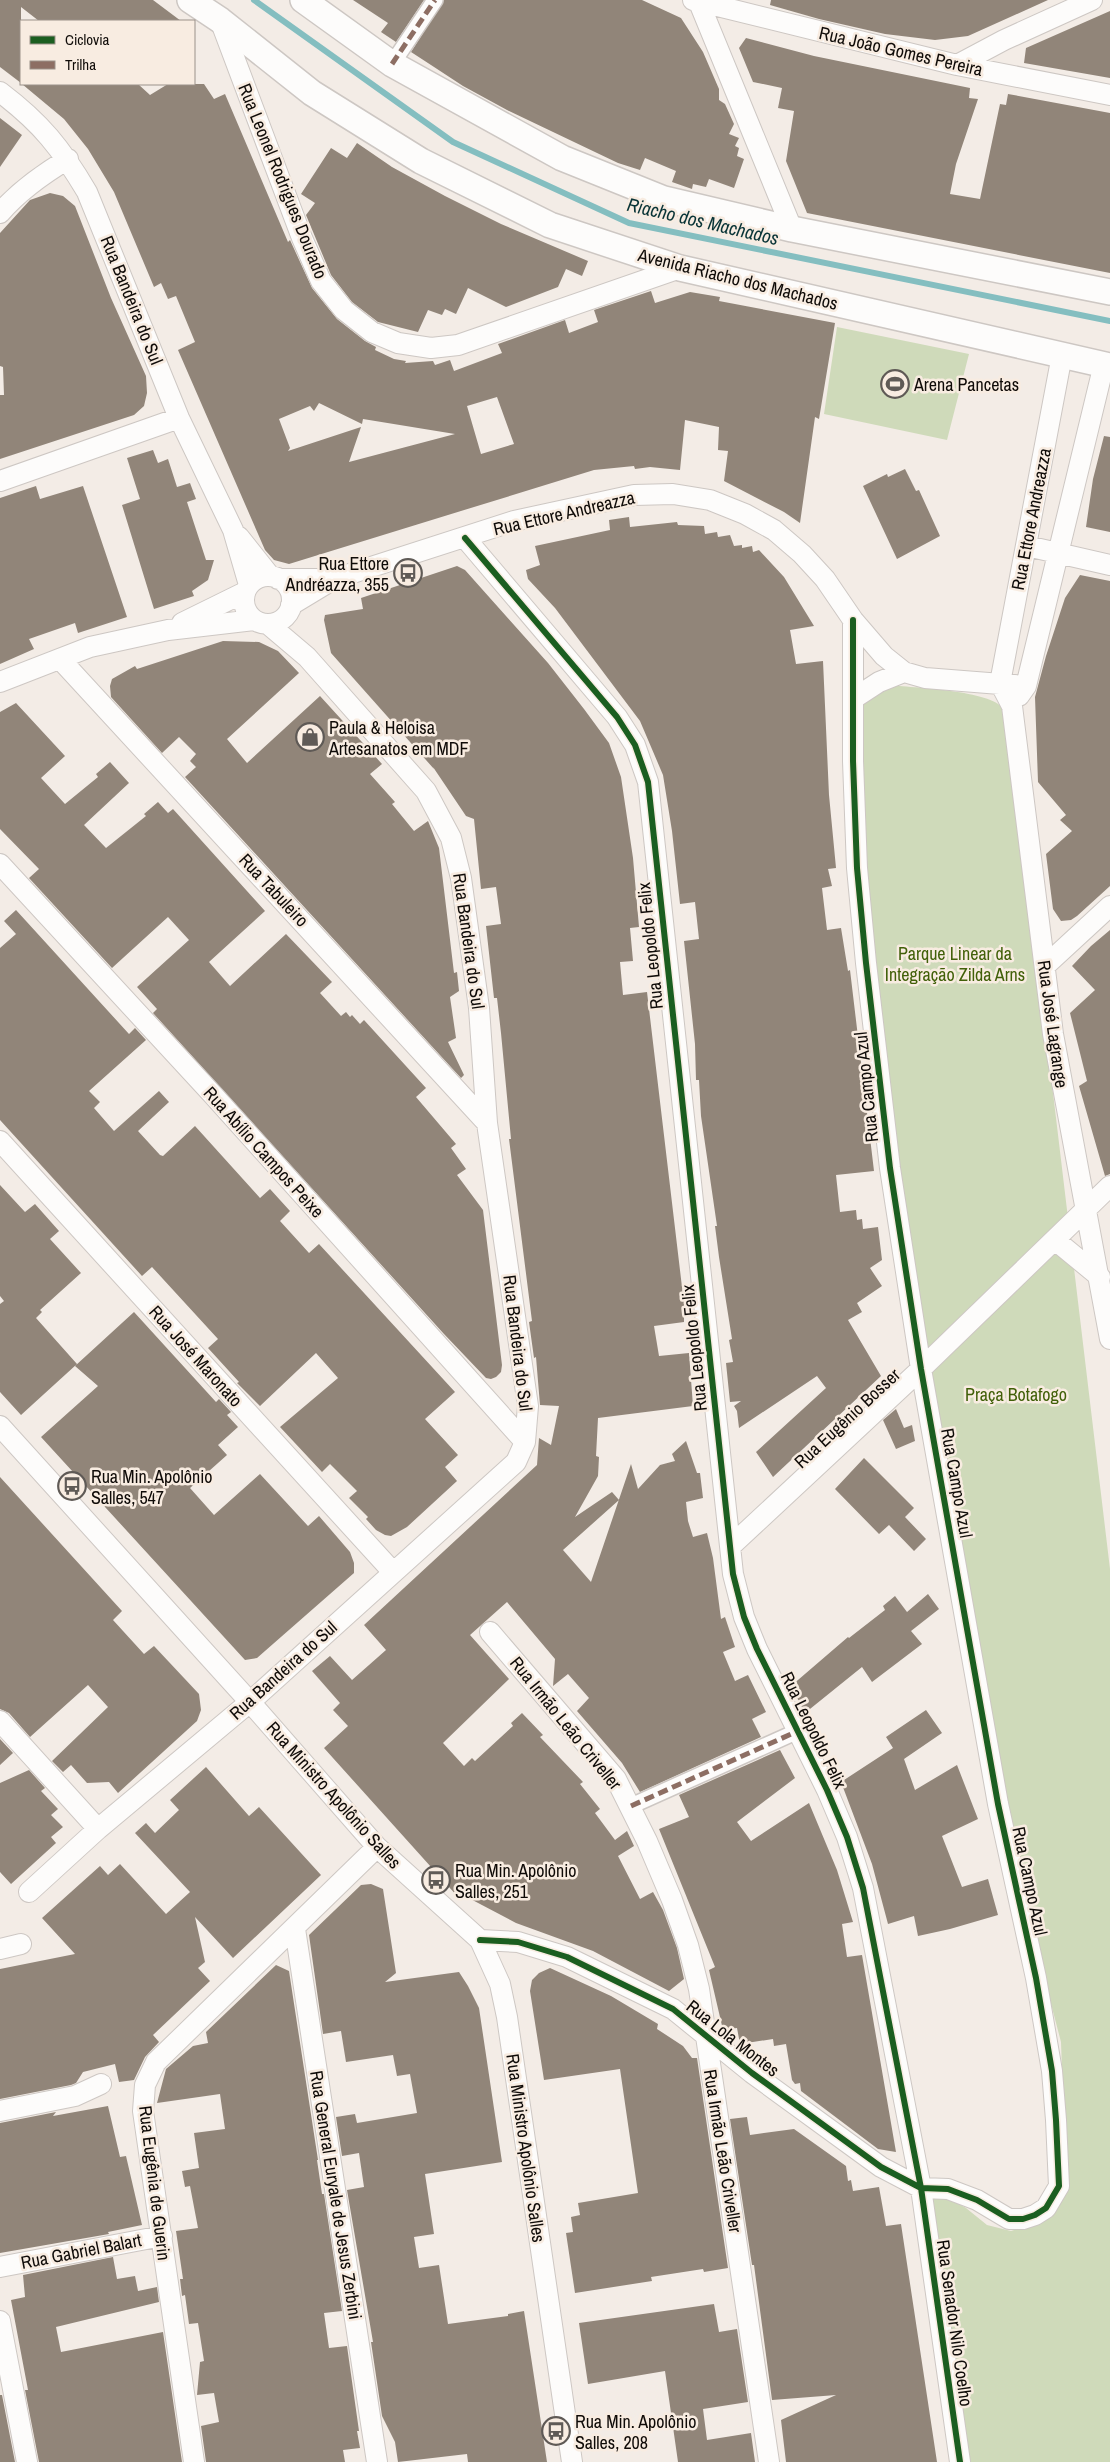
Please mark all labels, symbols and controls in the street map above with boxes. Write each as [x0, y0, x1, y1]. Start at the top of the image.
legend [20, 20, 195, 85]
street label: Rua João Gomes Pereira [817, 20, 985, 82]
text: Ciclovia [65, 29, 110, 50]
text: Trilha [65, 54, 96, 75]
street label: Rua Leonel Rodrigues Dourado [232, 80, 334, 282]
water label: Riacho dos Machados [625, 191, 782, 251]
street label: Rua Bandeira do Sul [95, 232, 169, 368]
street label: Avenida Riacho dos Machados [635, 242, 840, 316]
sports icon: Arena Pancetas [880, 369, 910, 399]
place label: Arena Pancetas [913, 372, 1019, 397]
street label: Rua Ettore Andreazza [1005, 446, 1057, 592]
street label: Rua Ettore Andreazza [491, 485, 637, 541]
place label: Rua Ettore Andréazza, 355 [285, 551, 389, 597]
bus stop icon: Rua Ettore Andréazza, 355 [393, 558, 423, 588]
place label: Paula & Heloisa Artesanatos em MDF [328, 715, 468, 761]
shop icon: Paula & Heloisa Artesanatos em MDF [295, 722, 325, 752]
street label: Rua Tabuleiro [234, 848, 314, 932]
street label: Rua Bandeira do Sul [447, 871, 491, 1011]
street label: Rua Leopoldo Felix [631, 881, 669, 1011]
park label: Parque Linear da Integração Zilda Arns [885, 941, 1025, 987]
street label: Rua José Lagrange [1032, 958, 1074, 1090]
street label: Rua Campo Azul [848, 1031, 884, 1143]
street label: Rua Abílio Campos Peixe [198, 1081, 330, 1223]
street label: Rua Bandeira do Sul [497, 1273, 539, 1413]
street label: Rua Leopoldo Felix [675, 1283, 713, 1413]
street label: Rua José Maronato [144, 1300, 248, 1412]
street label: Rua Eugênio Bosser [789, 1362, 905, 1474]
park label: Praça Botafogo [965, 1382, 1067, 1407]
street label: Rua Campo Azul [935, 1426, 979, 1540]
place label: Rua Min. Apolônio Salles, 547 [91, 1464, 212, 1510]
bus stop icon: Rua Min. Apolônio Salles, 547 [57, 1471, 87, 1501]
street label: Rua Bandeira do Sul [224, 1615, 342, 1725]
street label: Rua Irmão Leão Criveller [504, 1651, 628, 1795]
street label: Rua Leopoldo Felix [775, 1667, 853, 1793]
street label: Rua Ministro Apolônio Salles [261, 1716, 407, 1874]
street label: Rua Campo Azul [1006, 1824, 1054, 1938]
place label: Rua Min. Apolônio Salles, 251 [455, 1858, 576, 1904]
bus stop icon: Rua Min. Apolônio Salles, 251 [421, 1865, 451, 1895]
street label: Rua Lola Montes [681, 1994, 785, 2082]
street label: Rua Ministro Apolônio Salles [500, 2052, 552, 2244]
street label: Rua Irmão Leão Criveller [698, 2068, 748, 2234]
street label: Rua General Euryale de Jesus Zerbini [304, 2069, 368, 2321]
street label: Rua Eugênia de Guerin [133, 2104, 177, 2262]
street label: Rua Gabriel Balart [19, 2227, 143, 2275]
street label: Rua Senador Nilo Coelho [931, 2238, 979, 2408]
place label: Rua Min. Apolônio Salles, 208 [575, 2409, 696, 2455]
bus stop icon: Rua Min. Apolônio Salles, 208 [541, 2416, 571, 2446]

